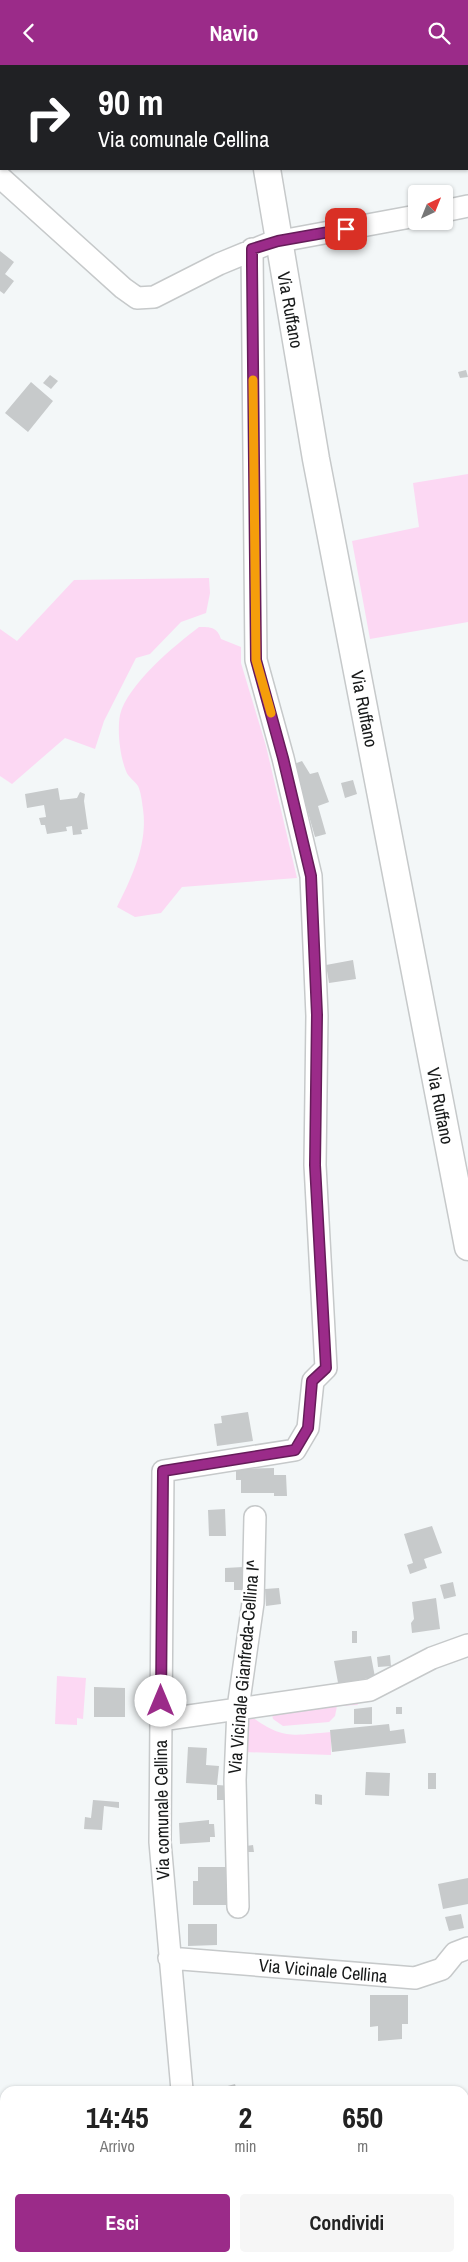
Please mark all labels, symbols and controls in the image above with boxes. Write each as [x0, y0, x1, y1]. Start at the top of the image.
text: Navio [209, 18, 259, 48]
icon: back [15, 19, 43, 47]
icon: search [425, 19, 453, 47]
text: 90 m [98, 79, 163, 126]
icon: right [15, 85, 80, 150]
text: Via comunale Cellina [98, 124, 269, 154]
north arrow [408, 185, 452, 230]
map controls [408, 185, 453, 230]
pin [325, 208, 367, 250]
icon: arrive [332, 215, 360, 243]
street label: Via Ruffano [271, 270, 310, 350]
street label: Via Ruffano [345, 668, 384, 749]
street label: Via Ruffano [421, 1065, 460, 1146]
street label: Via Vicinale Gianfreda-Cellina I^ [222, 1559, 265, 1775]
position arrow [134, 1674, 186, 1726]
street label: Via comunale Cellina [148, 1740, 175, 1880]
street label: Via Vicinale Cellina [258, 1952, 388, 1989]
text: 14:45 [86, 2097, 149, 2137]
text: 2 [239, 2097, 252, 2137]
text: 650 [342, 2097, 383, 2137]
text: Arrivo [100, 2135, 135, 2157]
text: min [234, 2135, 256, 2157]
text: m [357, 2135, 368, 2157]
button: Esci [15, 2194, 230, 2252]
button: Condividi [240, 2194, 454, 2252]

